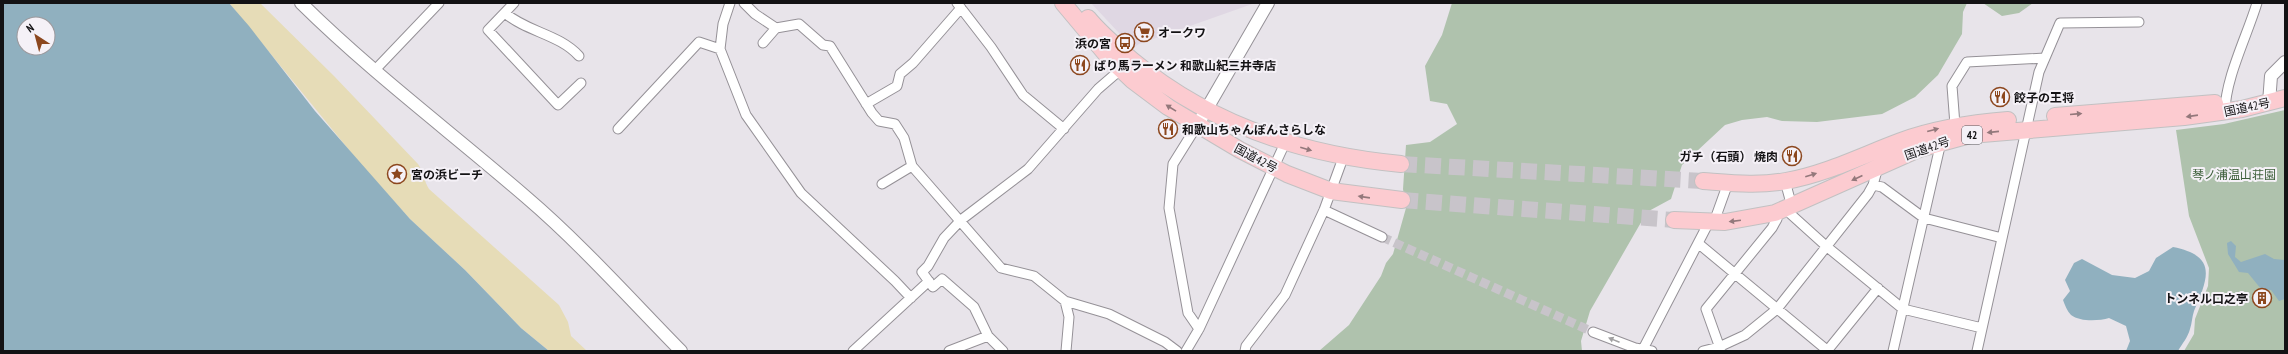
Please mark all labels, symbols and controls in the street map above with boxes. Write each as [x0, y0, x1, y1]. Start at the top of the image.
north arrow [16, 16, 56, 56]
text: N [24, 20, 37, 35]
supermarket icon: オークワ [1133, 21, 1155, 43]
place label: オークワ [1158, 25, 1206, 40]
bus stop icon: 浜の宮 [1114, 32, 1136, 54]
place label: 浜の宮 [1075, 36, 1111, 51]
restaurant icon: ばり馬ラーメン 和歌山紀三井寺店 [1069, 54, 1091, 76]
place label: ばり馬ラーメン 和歌山紀三井寺店 [1094, 58, 1276, 73]
restaurant icon: 餃子の王将 [1989, 86, 2011, 108]
place label: 餃子の王将 [2013, 90, 2074, 105]
street label: 国道42号 [2223, 95, 2271, 119]
one-way arrow [1166, 104, 1176, 112]
one-way arrow [2070, 111, 2082, 118]
one-way arrow [2186, 113, 2198, 119]
restaurant icon: 和歌山ちゃんぽんさらしな [1157, 118, 1179, 140]
place label: 和歌山ちゃんぽんさらしな [1182, 122, 1326, 137]
road number: 42 [1962, 126, 1982, 144]
one-way arrow [1928, 127, 1940, 133]
one-way arrow [1987, 129, 1999, 136]
street label: 国道42号 [1902, 133, 1952, 163]
street label: 国道42号 [1232, 140, 1280, 176]
restaurant icon: ガチ（石頭） 焼肉 [1781, 145, 1803, 167]
one-way arrow [1300, 146, 1312, 152]
place label: ガチ（石頭） 焼肉 [1680, 149, 1778, 164]
place icon: 宮の浜ビーチ [386, 163, 408, 185]
place label: 宮の浜ビーチ [411, 167, 483, 182]
park label: 琴ノ浦温山荘園 [2192, 167, 2276, 182]
one-way arrow [1806, 172, 1818, 178]
one-way arrow [1851, 175, 1863, 181]
one-way arrow [1358, 194, 1370, 200]
one-way arrow [1729, 218, 1741, 224]
building icon: トンネル口之亭 [2251, 287, 2273, 309]
place label: トンネル口之亭 [2164, 291, 2248, 306]
one-way arrow [1607, 336, 1619, 342]

